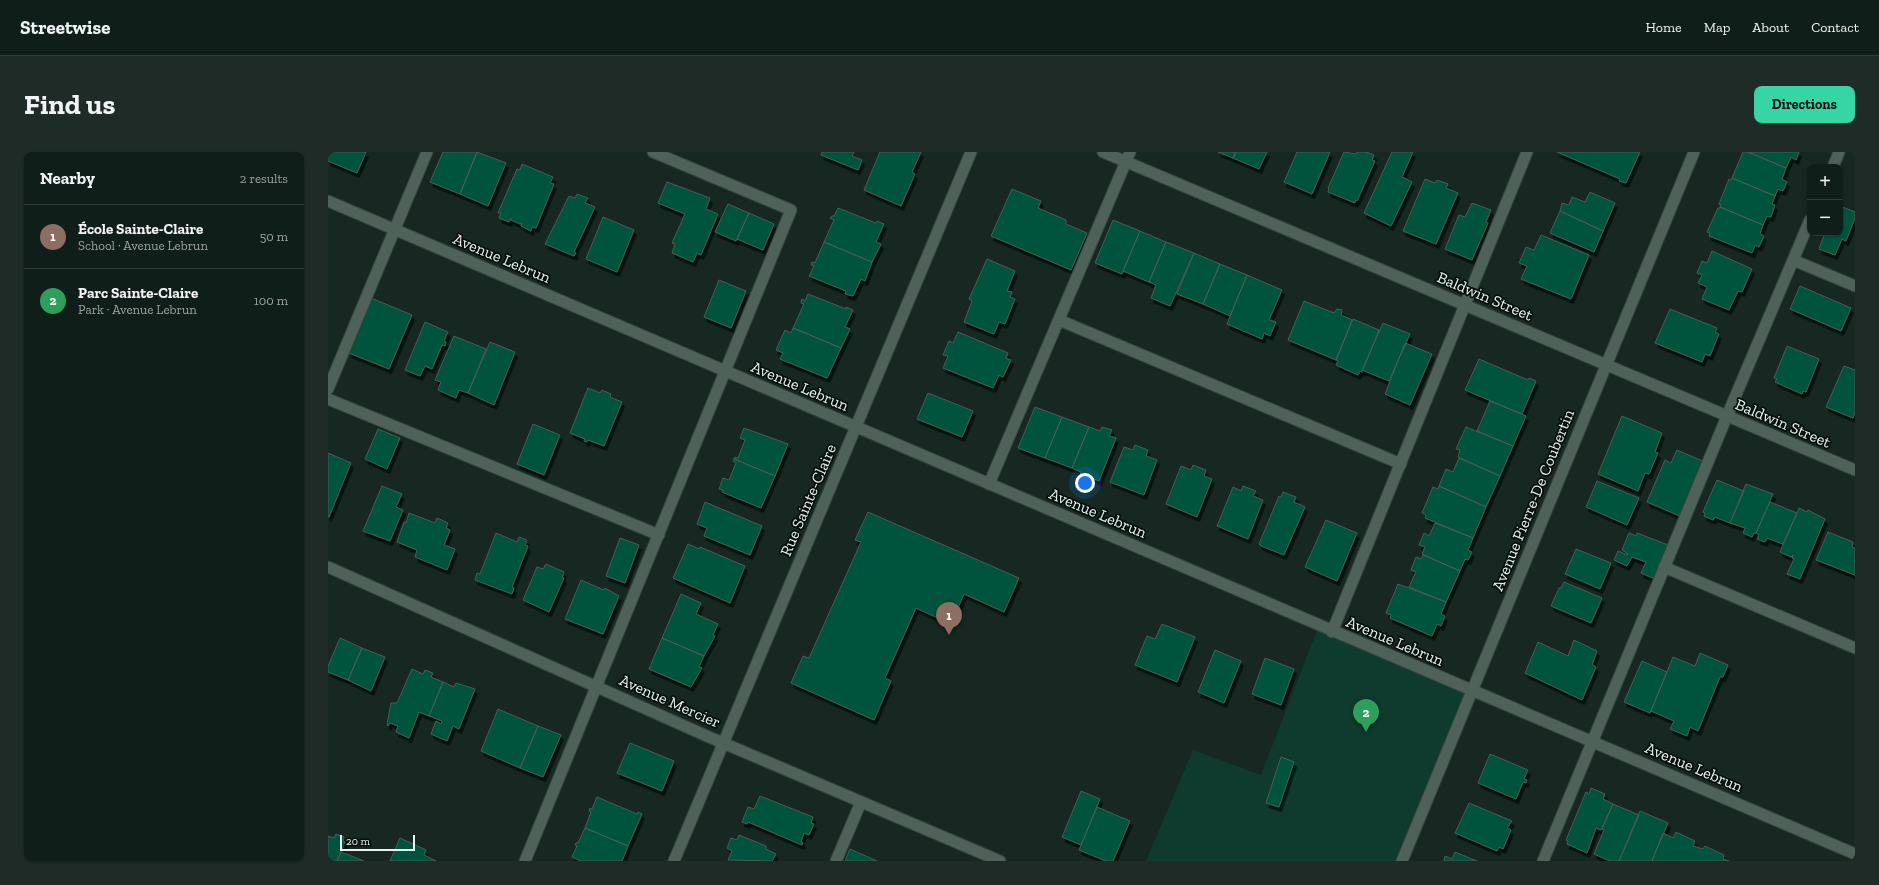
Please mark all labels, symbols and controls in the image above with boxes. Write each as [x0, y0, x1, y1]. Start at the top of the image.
text: Streetwise [20, 16, 110, 39]
text: Home [1646, 19, 1682, 36]
text: Map [1704, 19, 1730, 36]
text: About [1752, 19, 1789, 36]
text: Contact [1811, 19, 1859, 36]
button: Directions [1754, 86, 1855, 123]
text: Find us [24, 88, 115, 121]
map controls [1807, 164, 1843, 236]
button: + [1807, 164, 1843, 200]
text: Nearby [40, 168, 95, 188]
text: 2 results [240, 171, 288, 186]
button: − [1807, 200, 1843, 236]
text: École Sainte-Claire [78, 220, 203, 238]
text: 1 [50, 229, 56, 244]
text: 50 m [260, 229, 288, 244]
street label: Avenue Lebrun [450, 229, 554, 287]
text: School · Avenue Lebrun [78, 238, 208, 253]
street label: Baldwin Street [1434, 267, 1536, 325]
text: Parc Sainte-Claire [78, 284, 198, 302]
text: 2 [50, 293, 56, 308]
text: 100 m [254, 293, 288, 308]
text: Park · Avenue Lebrun [78, 302, 197, 317]
street label: Avenue Lebrun [748, 357, 852, 415]
street label: Baldwin Street [1732, 394, 1834, 452]
street label: Avenue Pierre-De Coubertin [1488, 406, 1578, 593]
street label: Rue Sainte-Claire [776, 441, 840, 559]
your location [1075, 473, 1095, 493]
street label: Avenue Lebrun [1046, 484, 1150, 542]
pin: 1 [936, 602, 962, 635]
street label: Avenue Lebrun [1343, 612, 1447, 670]
street label: Avenue Mercier [617, 670, 724, 732]
pin: 2 [1353, 699, 1379, 732]
street label: Avenue Lebrun [1642, 738, 1746, 796]
scale bar [340, 833, 415, 852]
text: 20 m [346, 835, 370, 848]

